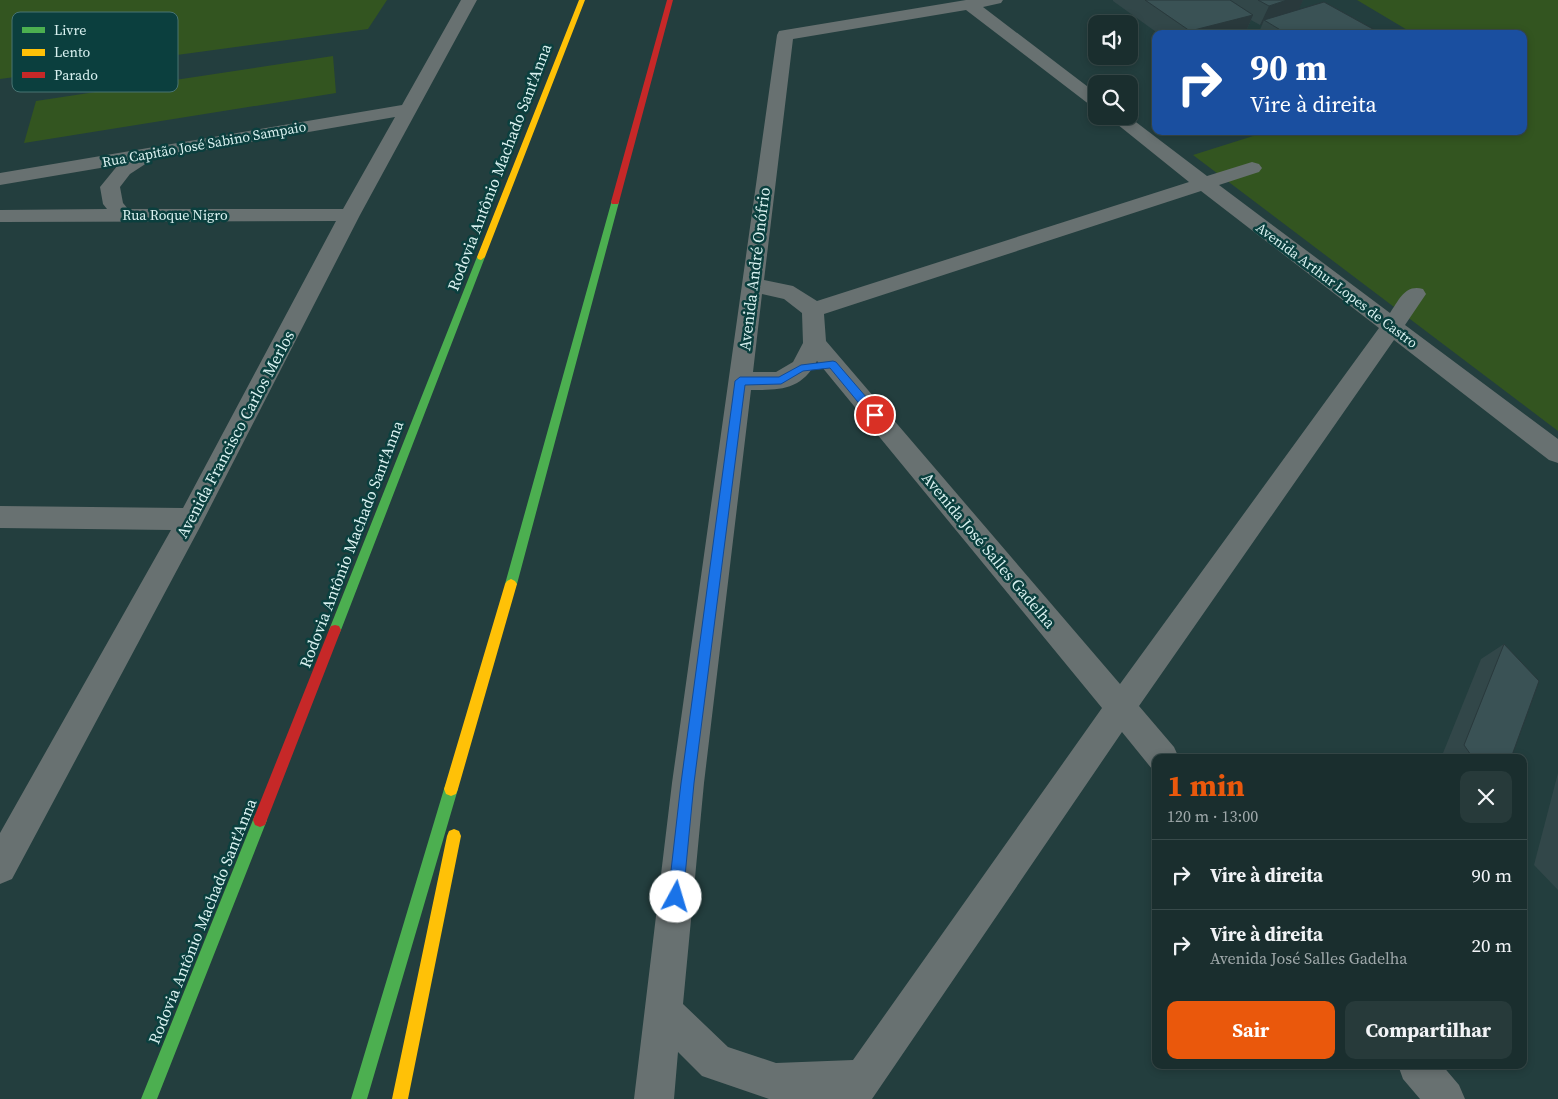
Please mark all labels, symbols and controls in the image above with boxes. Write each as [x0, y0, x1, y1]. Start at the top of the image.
legend [12, 12, 178, 92]
map controls [1088, 15, 1138, 125]
button: sound [1088, 15, 1138, 65]
text: Livre [54, 20, 86, 40]
street label: Rodovia Antônio Machado Sant'Anna [442, 40, 557, 294]
text: Lento [54, 42, 90, 62]
text: 90 m [1250, 44, 1327, 92]
icon: right [1167, 50, 1232, 115]
text: Parado [54, 65, 98, 85]
button: search [1088, 75, 1138, 125]
text: Vire à direita [1250, 89, 1377, 119]
street label: Rua Capitão José Sabino Sampaio [100, 116, 308, 172]
street label: Avenida André Onófrio [733, 186, 775, 352]
street label: Rua Roque Nigro [122, 205, 228, 225]
street label: Avenida Arthur Lopes de Castro [1252, 217, 1422, 353]
street label: Avenida Francisco Carlos Merlos [171, 326, 299, 542]
pin [854, 394, 896, 436]
icon: arrive [861, 401, 889, 429]
street label: Rodovia Antônio Machado Sant'Anna [294, 417, 409, 671]
street label: Avenida José Salles Gadelha [917, 467, 1061, 633]
text: 1 min [1167, 765, 1245, 806]
button: close [1460, 771, 1512, 823]
street label: Rodovia Antônio Machado Sant'Anna [143, 794, 262, 1047]
text: 120 m · 13:00 [1167, 805, 1258, 827]
icon: right [1167, 861, 1195, 889]
text: Vire à direita [1210, 862, 1323, 888]
text: 90 m [1471, 862, 1512, 888]
position arrow [649, 870, 701, 922]
text: Vire à direita [1210, 921, 1323, 947]
icon: right [1167, 931, 1195, 959]
text: 20 m [1471, 932, 1512, 958]
text: Avenida José Salles Gadelha [1210, 947, 1407, 969]
button: Sair [1167, 1001, 1335, 1059]
button: Compartilhar [1345, 1001, 1512, 1059]

